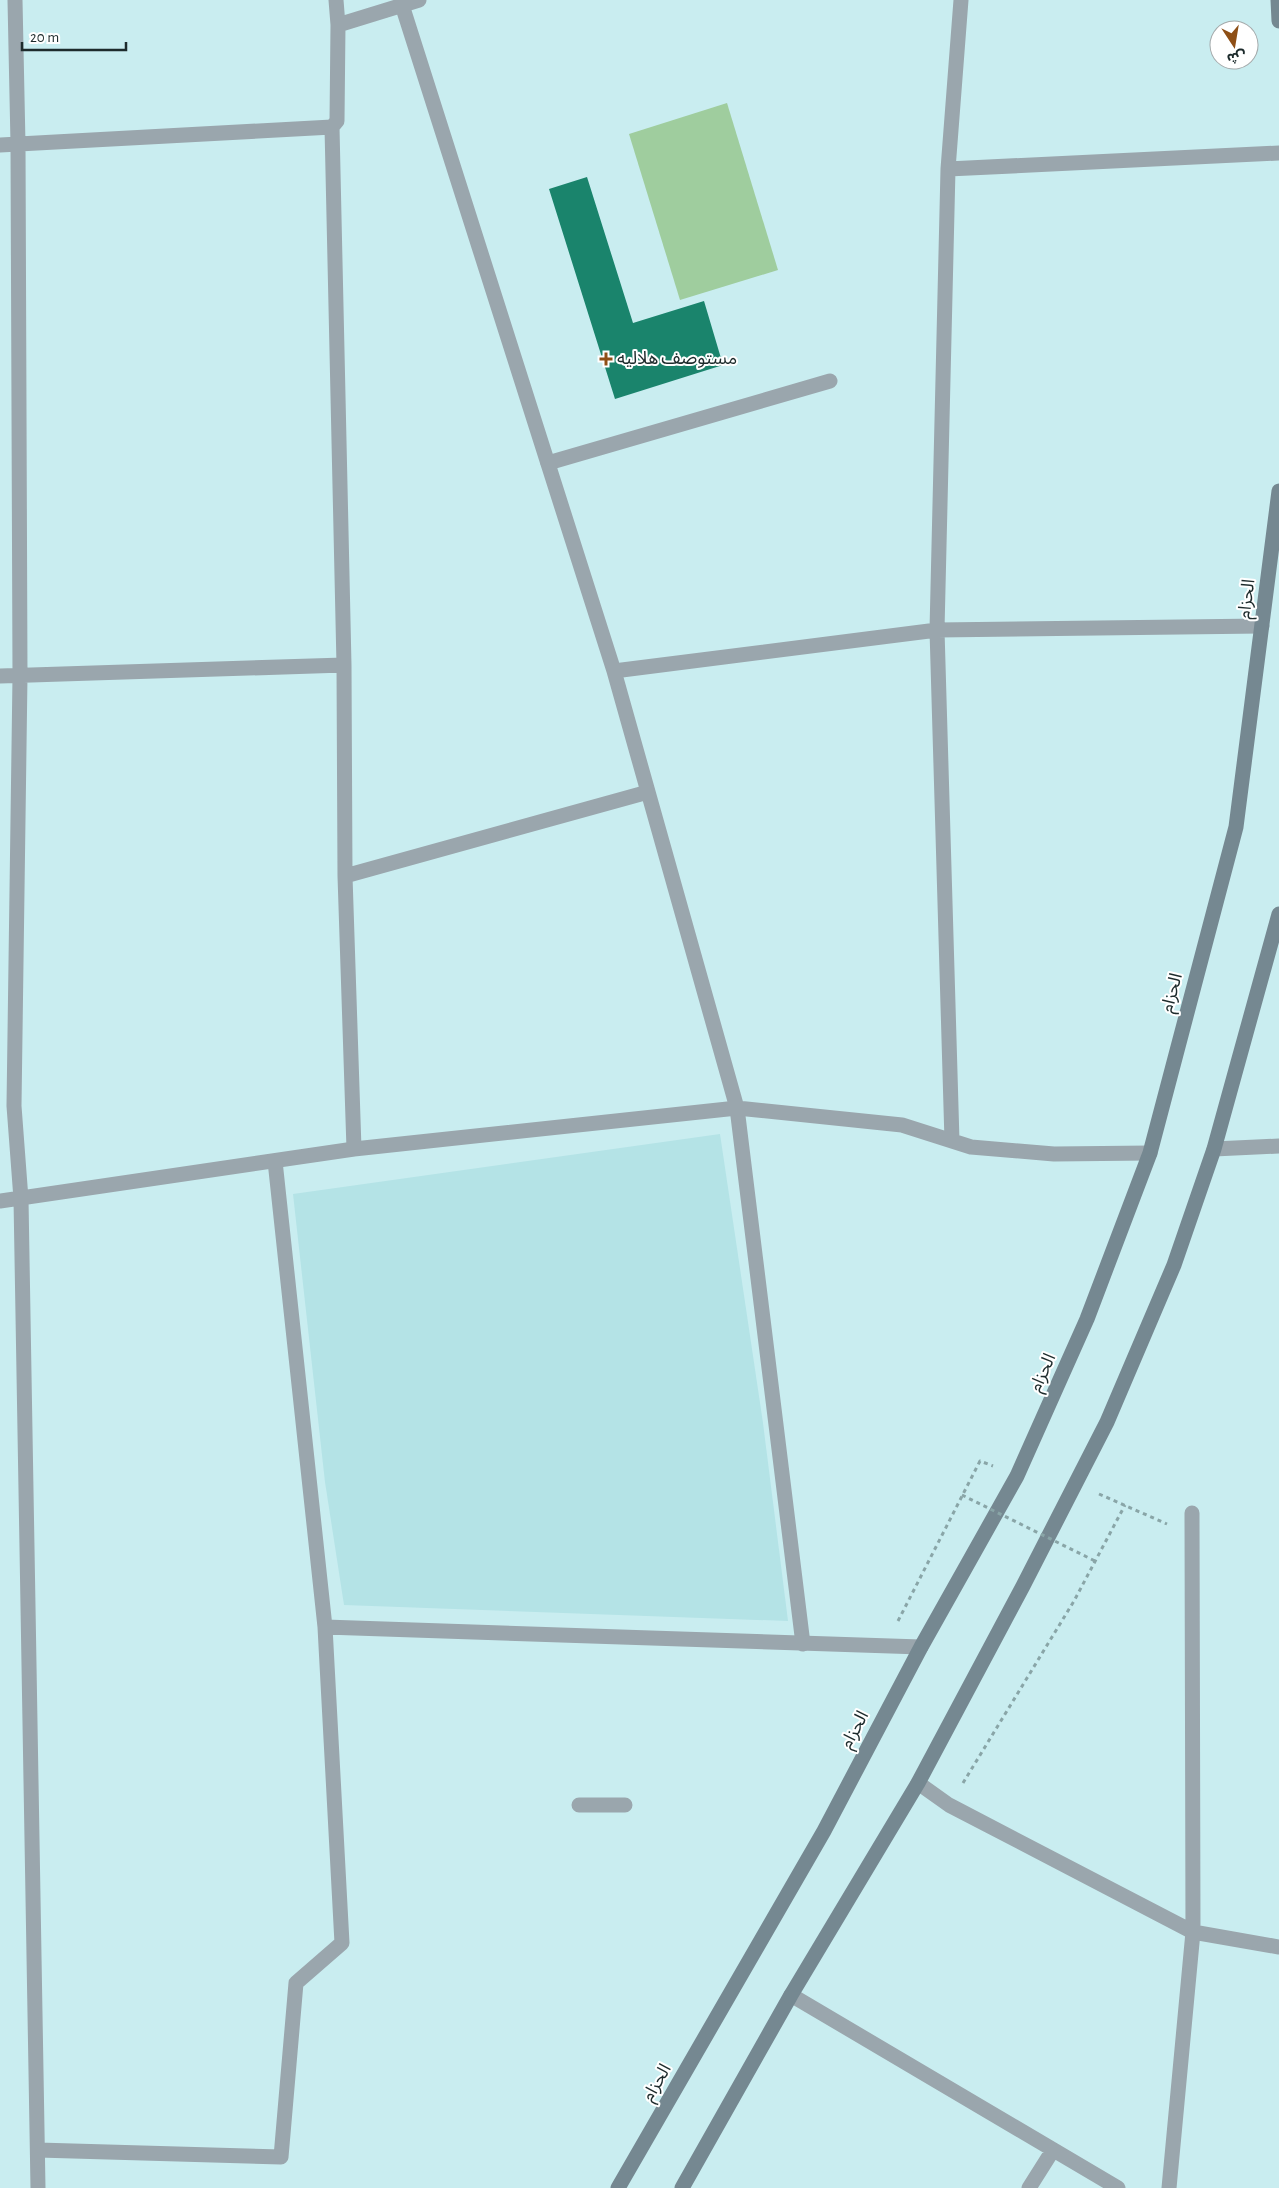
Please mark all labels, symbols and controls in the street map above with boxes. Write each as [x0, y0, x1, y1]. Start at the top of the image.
scale bar [22, 20, 126, 52]
north arrow [1209, 20, 1259, 70]
text: 20 m [30, 30, 59, 45]
text: ش [1226, 48, 1247, 66]
place label: مستوصف هلاليه [617, 350, 737, 369]
marker: مستوصف هلاليه [599, 352, 613, 366]
street label: الحزام [1236, 578, 1262, 620]
street label: الحزام [1158, 971, 1190, 1016]
street label: الحزام [1027, 1351, 1063, 1397]
street label: الحزام [838, 1708, 876, 1754]
street label: الحزام [639, 2061, 678, 2107]

